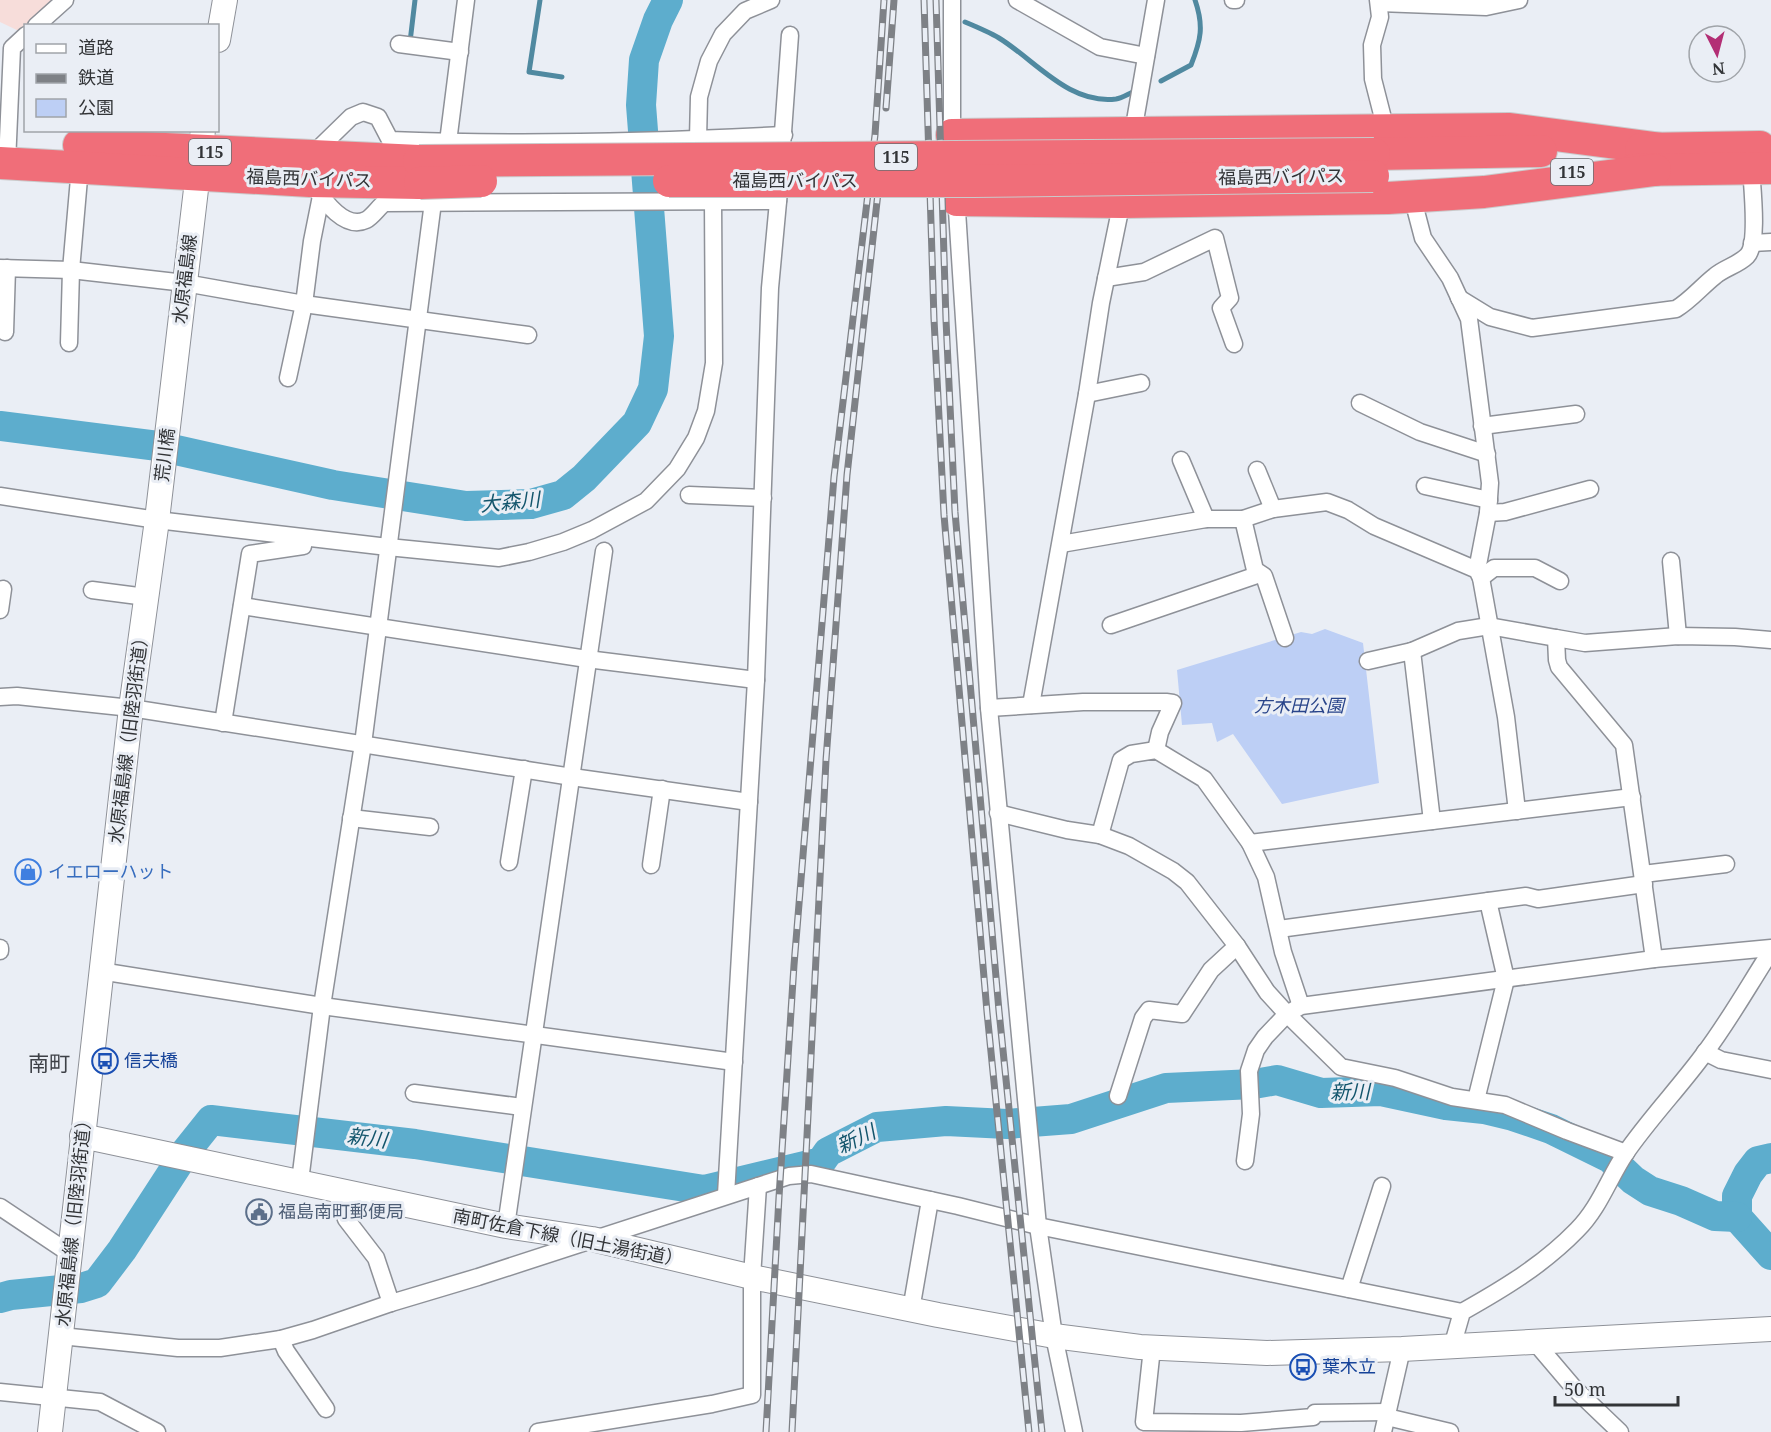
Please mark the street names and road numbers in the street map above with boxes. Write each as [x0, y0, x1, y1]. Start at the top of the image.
road number: 115 [189, 139, 231, 165]
road number: 115 [875, 144, 917, 170]
road number: 115 [1551, 159, 1593, 185]
street label: 福島西バイパス [1218, 163, 1344, 189]
street label: 福島西バイパス [246, 164, 372, 192]
street label: 福島西バイパス [732, 168, 858, 192]
street label: 水原福島線 [167, 233, 201, 325]
street label: 荒川橋 [149, 427, 179, 483]
street label: 水原福島線（旧陸羽街道） [103, 627, 153, 845]
street label: 水原福島線（旧陸羽街道） [50, 1110, 96, 1328]
street label: 南町佐倉下線（旧土湯街道） [451, 1203, 685, 1271]

